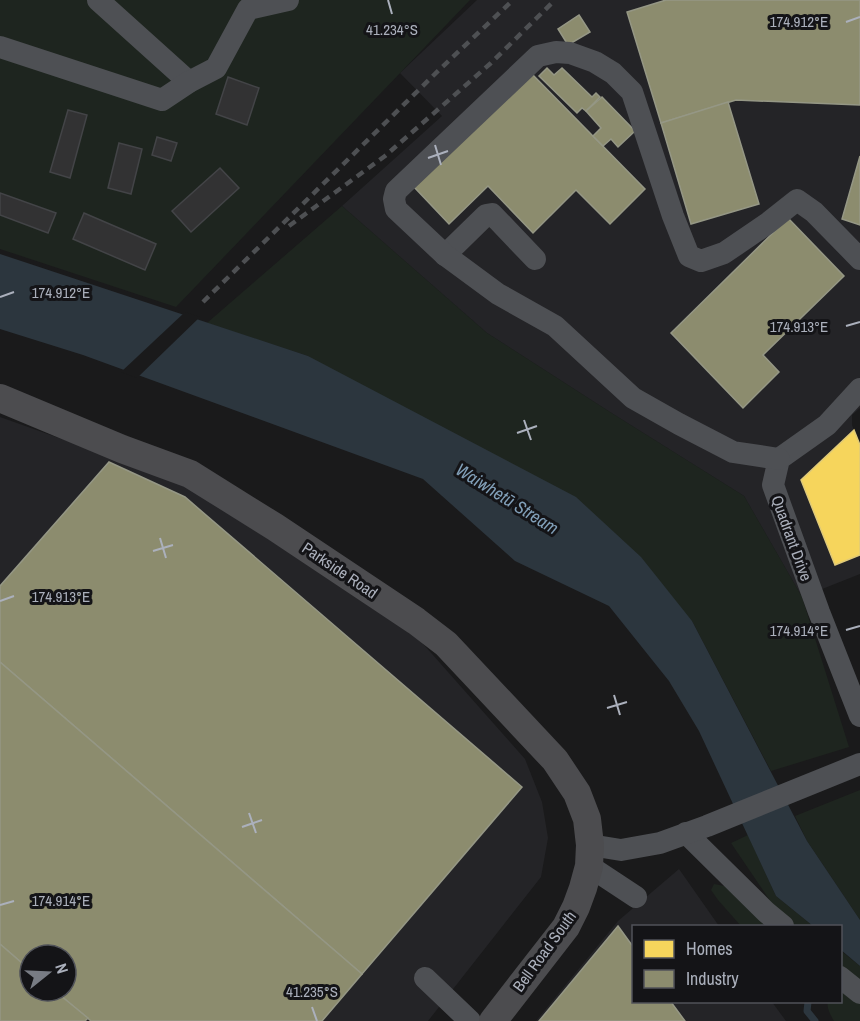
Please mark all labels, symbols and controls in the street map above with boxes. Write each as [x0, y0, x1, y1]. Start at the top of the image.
text: 174.912°E [770, 11, 828, 32]
text: 41.234°S [366, 19, 418, 40]
text: 174.912°E [32, 282, 90, 303]
text: 174.913°E [770, 316, 828, 337]
water label: Waiwhetū Stream [451, 457, 563, 540]
street label: Quadrant Drive [766, 492, 818, 584]
street label: Parkside Road [298, 537, 382, 603]
text: 174.913°E [32, 586, 90, 607]
text: 174.914°E [770, 620, 828, 641]
text: 174.914°E [32, 890, 90, 911]
street label: Bell Road South [507, 906, 581, 996]
legend [632, 925, 842, 1003]
text: Homes [686, 936, 733, 961]
north arrow [18, 943, 78, 1003]
text: N [50, 960, 74, 976]
text: Industry [686, 966, 739, 991]
text: 41.235°S [286, 981, 338, 1002]

